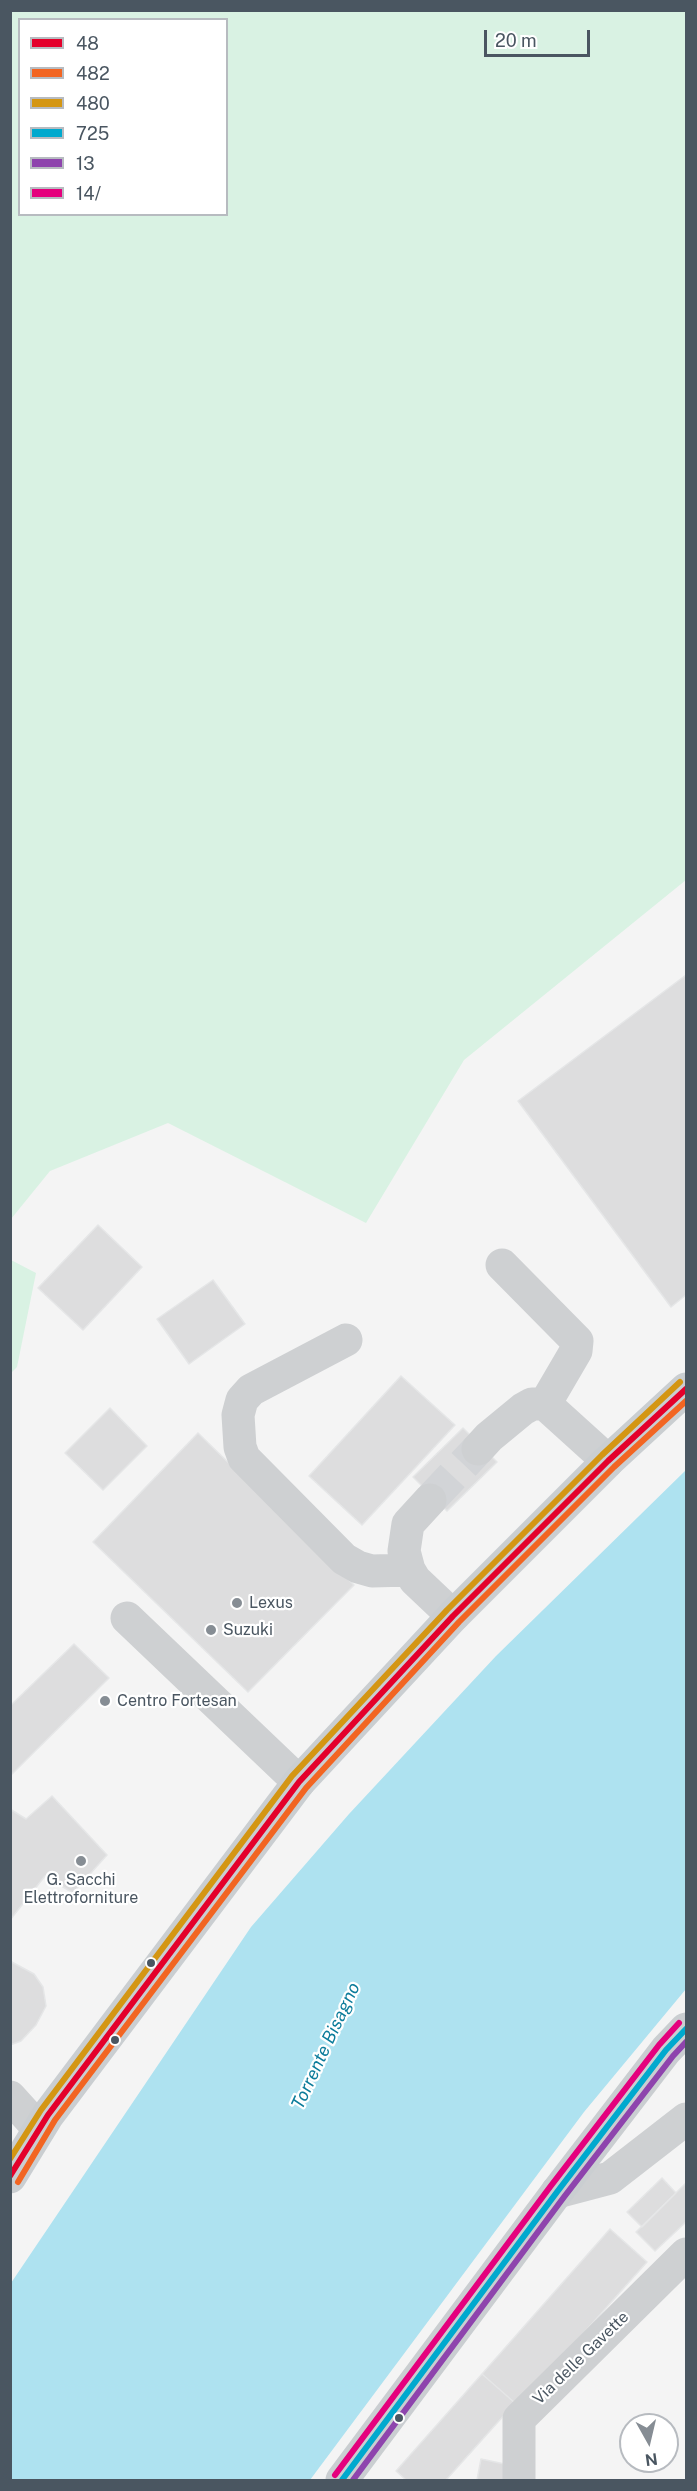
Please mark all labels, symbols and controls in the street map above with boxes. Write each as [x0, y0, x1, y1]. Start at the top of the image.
legend [18, 18, 228, 216]
scale bar [487, 18, 594, 56]
text: 20 m [495, 30, 537, 51]
text: 48 [76, 33, 99, 54]
text: 482 [76, 63, 110, 84]
text: 480 [76, 93, 110, 114]
text: 725 [76, 123, 109, 144]
text: 13 [76, 153, 95, 174]
text: 14/ [76, 183, 101, 204]
place label: Lexus [249, 1593, 293, 1613]
marker: Lexus [230, 1596, 244, 1610]
place label: Suzuki [223, 1620, 273, 1640]
marker: Suzuki [204, 1623, 218, 1637]
place label: Centro Fortesan [117, 1691, 237, 1711]
marker: Centro Fortesan [98, 1694, 112, 1708]
marker: G. Sacchi Elettroforniture [74, 1854, 88, 1868]
place label: G. Sacchi Elettroforniture [24, 1870, 138, 1908]
unlabelled marker [145, 1957, 157, 1969]
water label: Torrente Bisagno [287, 1979, 365, 2113]
unlabelled marker [109, 2034, 121, 2046]
street label: Via delle Gavette [529, 2308, 633, 2408]
unlabelled marker [393, 2412, 405, 2424]
north arrow [619, 2413, 679, 2473]
text: N [644, 2449, 659, 2470]

